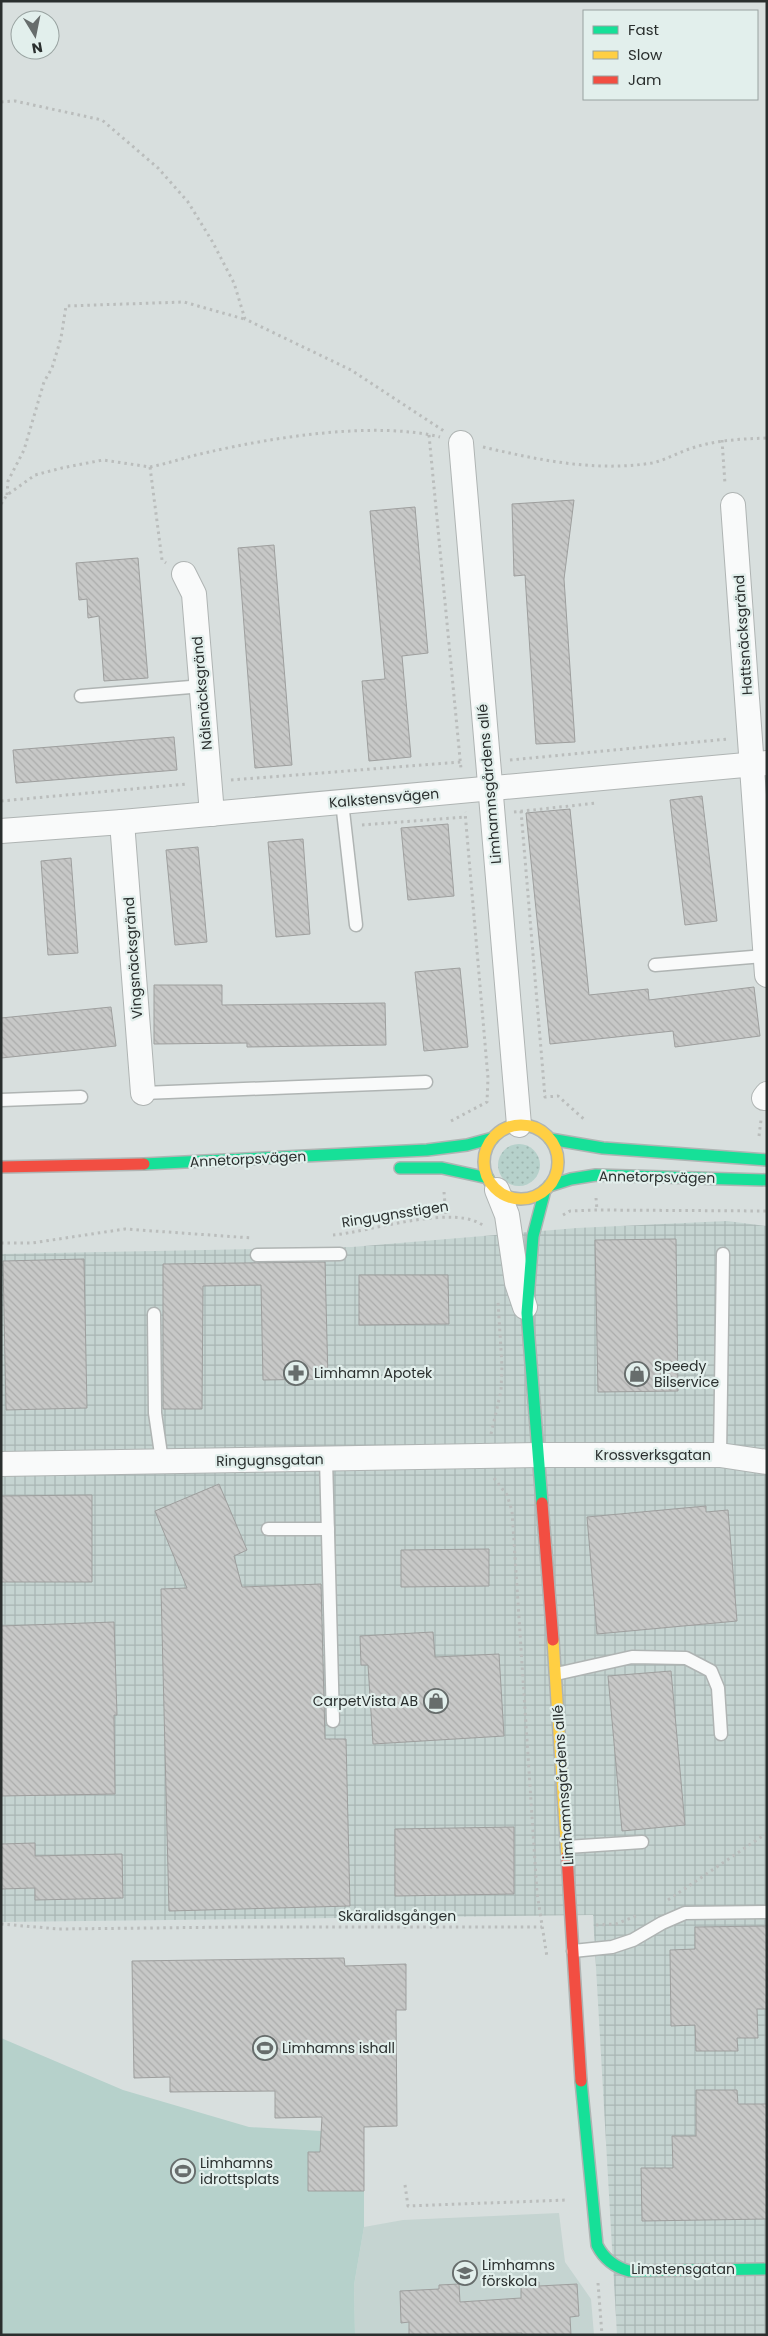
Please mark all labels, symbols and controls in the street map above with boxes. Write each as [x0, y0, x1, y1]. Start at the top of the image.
north arrow [10, 10, 60, 60]
legend [583, 10, 758, 100]
text: Fast [628, 19, 659, 40]
text: N [30, 37, 44, 59]
text: Slow [628, 44, 663, 65]
text: Jam [628, 69, 662, 90]
street label: Hattsnäcksgränd [729, 574, 757, 696]
street label: Nålsnäcksgränd [187, 635, 217, 751]
street label: Limhamnsgårdens allé [472, 703, 506, 865]
street label: Kalkstensvägen [328, 783, 440, 813]
street label: Vingsnäcksgränd [119, 896, 147, 1020]
street label: Annetorpsvägen [189, 1146, 307, 1172]
street label: Annetorpsvägen [599, 1166, 715, 1188]
street label: Ringugnsstigen [340, 1196, 450, 1232]
place label: Speedy Bilservice [654, 1356, 719, 1392]
pharmacy icon: Limhamn Apotek [283, 1360, 309, 1386]
shop icon: Speedy Bilservice [624, 1361, 650, 1387]
place label: Limhamn Apotek [314, 1363, 433, 1383]
street label: Krossverksgatan [595, 1445, 711, 1465]
street label: Ringugnsgatan [216, 1449, 324, 1471]
shop icon: CarpetVista AB [423, 1688, 449, 1714]
place label: CarpetVista AB [313, 1691, 418, 1711]
street label: Limhamnsgårdens allé [547, 1704, 579, 1866]
street label: Skäralidsgången [338, 1906, 456, 1926]
sports icon: Limhamns ishall [252, 2035, 278, 2061]
place label: Limhamns ishall [282, 2038, 395, 2058]
place label: Limhamns idrottsplats [200, 2153, 279, 2189]
sports icon: Limhamns idrottsplats [170, 2158, 196, 2184]
place label: Limhamns förskola [482, 2255, 555, 2291]
street label: Limstensgatan [631, 2259, 735, 2279]
school or university icon: Limhamns förskola [452, 2260, 478, 2286]

